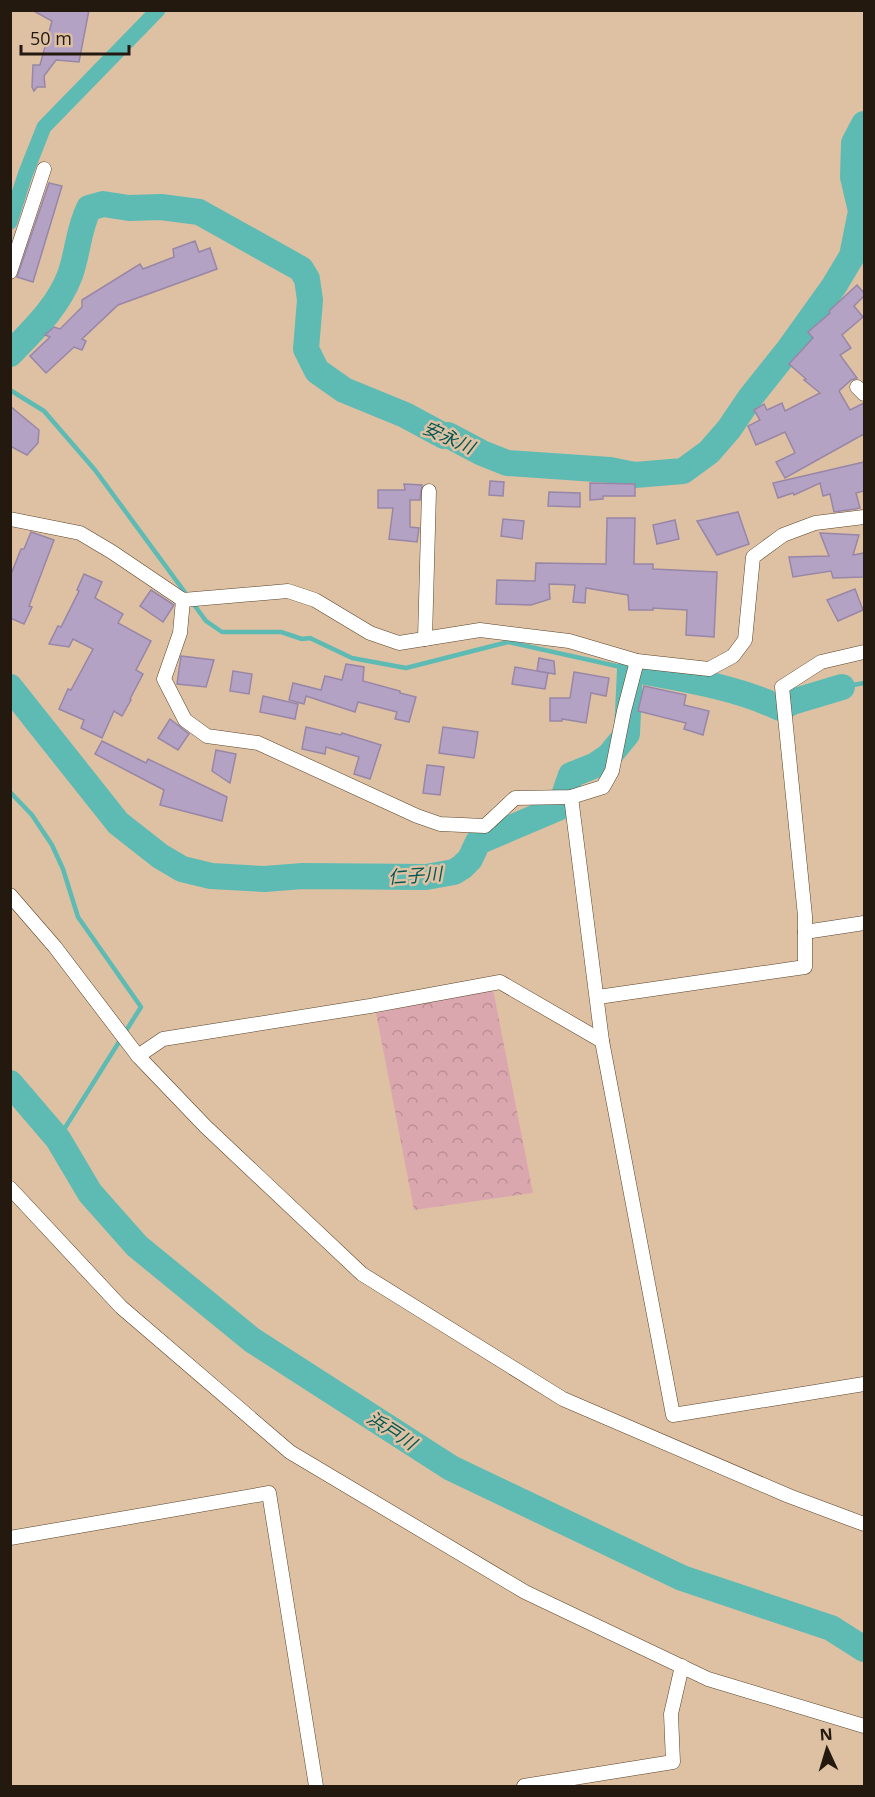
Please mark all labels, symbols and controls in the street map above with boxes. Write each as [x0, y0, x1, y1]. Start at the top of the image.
scale bar [21, 18, 129, 56]
text: 50 m [30, 26, 72, 50]
water label: 安永川 [419, 415, 480, 460]
water label: 仁子川 [387, 861, 445, 889]
water label: 浜戸川 [363, 1405, 423, 1456]
north arrow [797, 1719, 857, 1779]
text: N [819, 1723, 833, 1745]

